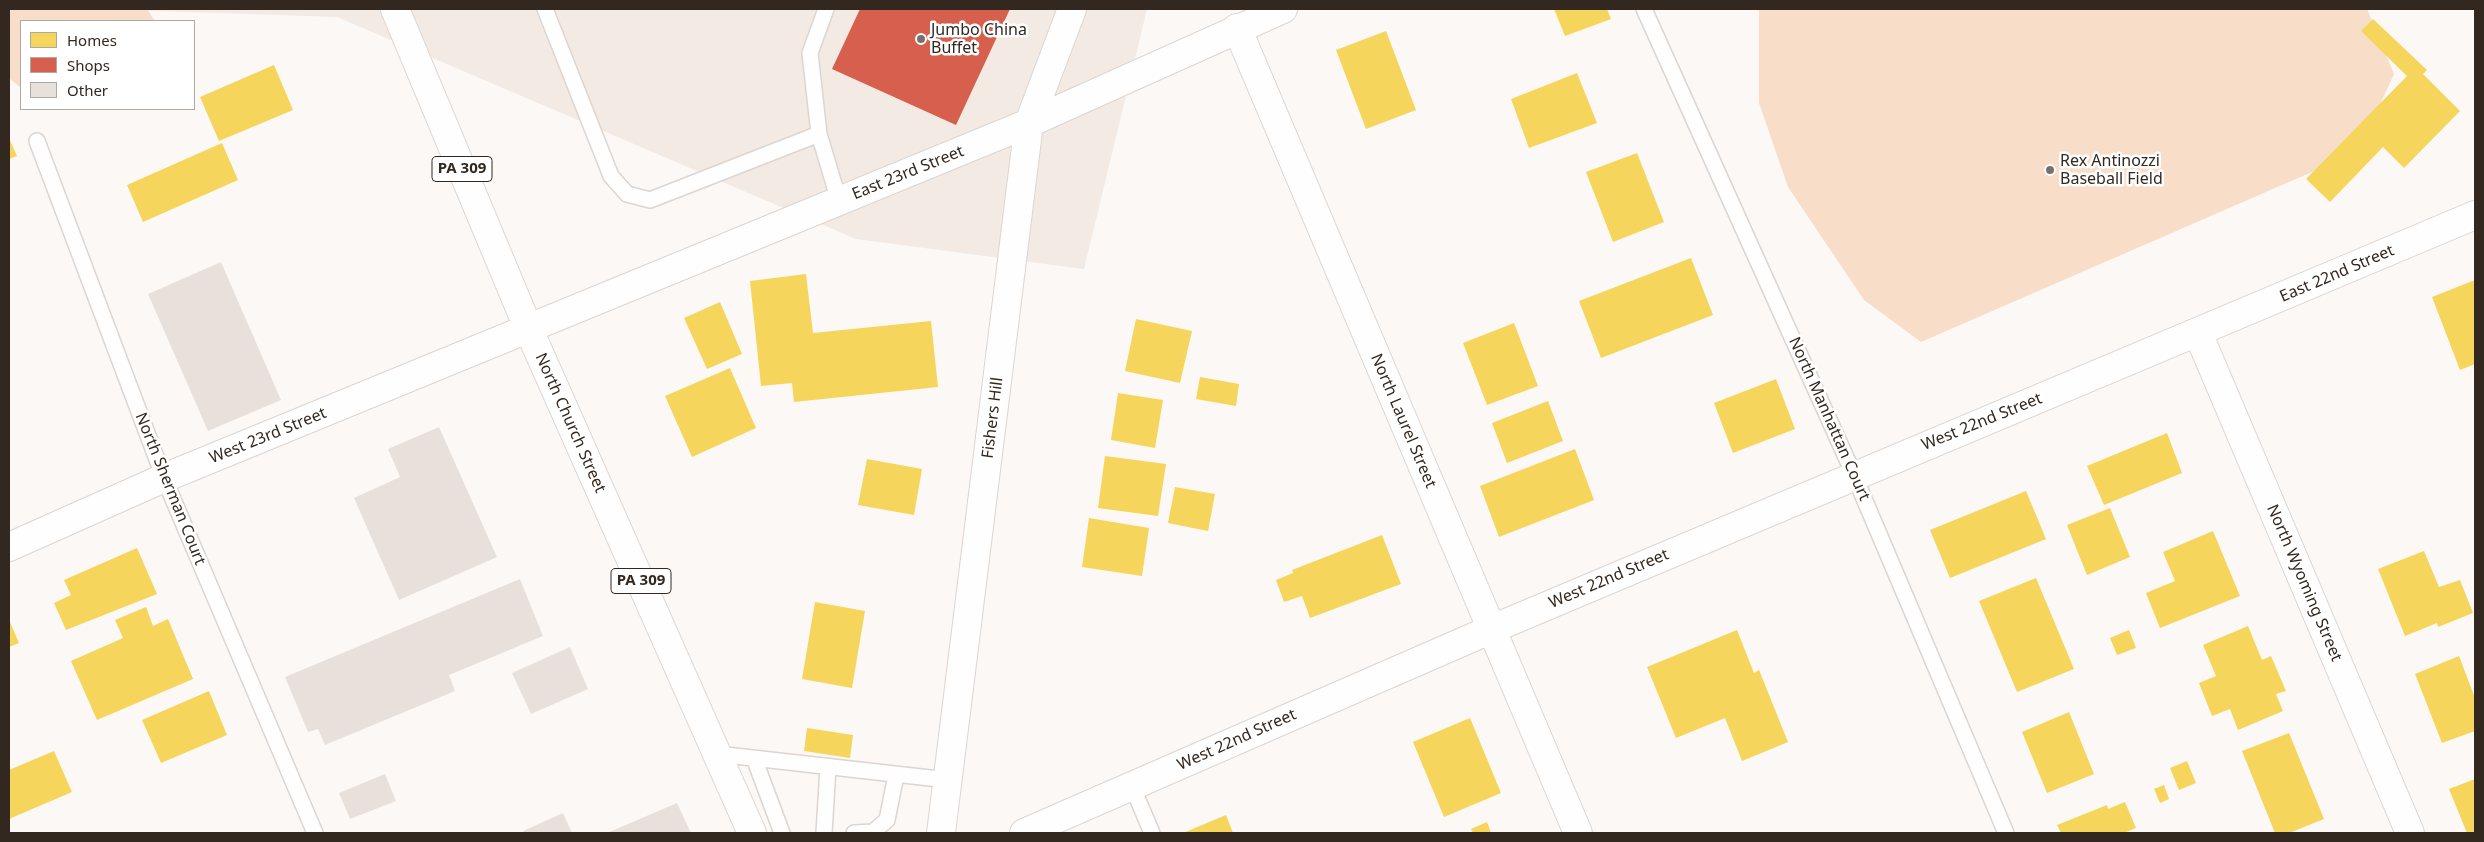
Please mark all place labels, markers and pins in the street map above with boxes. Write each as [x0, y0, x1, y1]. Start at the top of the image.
place label: Jumbo China Buffet [931, 20, 1027, 58]
marker: Jumbo China Buffet [915, 33, 927, 45]
place label: Rex Antinozzi Baseball Field [2060, 151, 2163, 189]
marker: Rex Antinozzi Baseball Field [2044, 164, 2056, 176]

